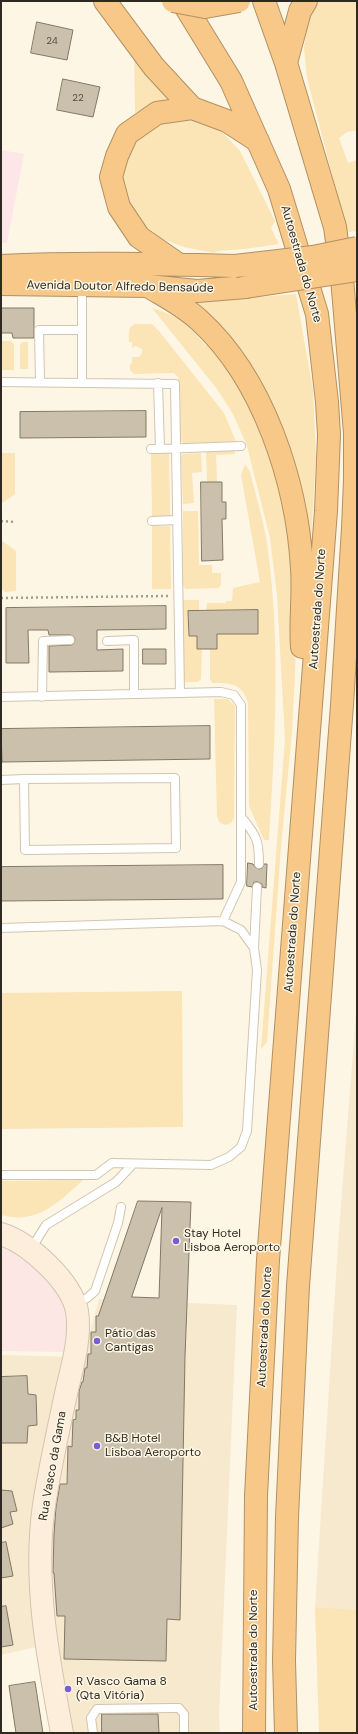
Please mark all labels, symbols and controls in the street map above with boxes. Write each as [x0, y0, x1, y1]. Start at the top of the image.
house number: 24 [46, 35, 58, 47]
house number: 22 [72, 92, 84, 104]
street label: Autoestrada do Norte [277, 204, 325, 324]
street label: Avenida Doutor Alfredo Bensaúde [26, 278, 214, 296]
street label: Autoestrada do Norte [307, 548, 329, 670]
street label: Autoestrada do Norte [282, 871, 304, 993]
place label: Stay Hotel Lisboa Aeroporto [184, 1227, 280, 1255]
marker: Stay Hotel Lisboa Aeroporto [171, 1236, 181, 1246]
street label: Autoestrada do Norte [255, 1266, 275, 1388]
place label: Pátio das Cantigas [105, 1327, 156, 1355]
marker: Pátio das Cantigas [92, 1336, 102, 1346]
street label: Rua Vasco da Gama [36, 1410, 70, 1522]
place label: B&B Hotel Lisboa Aeroporto [105, 1432, 201, 1460]
marker: B&B Hotel Lisboa Aeroporto [92, 1441, 102, 1451]
street label: Autoestrada do Norte [247, 1590, 261, 1710]
place label: R Vasco Gama 8 (Qta Vitória) [76, 1675, 167, 1703]
marker: R Vasco Gama 8 (Qta Vitória) [63, 1684, 73, 1694]

